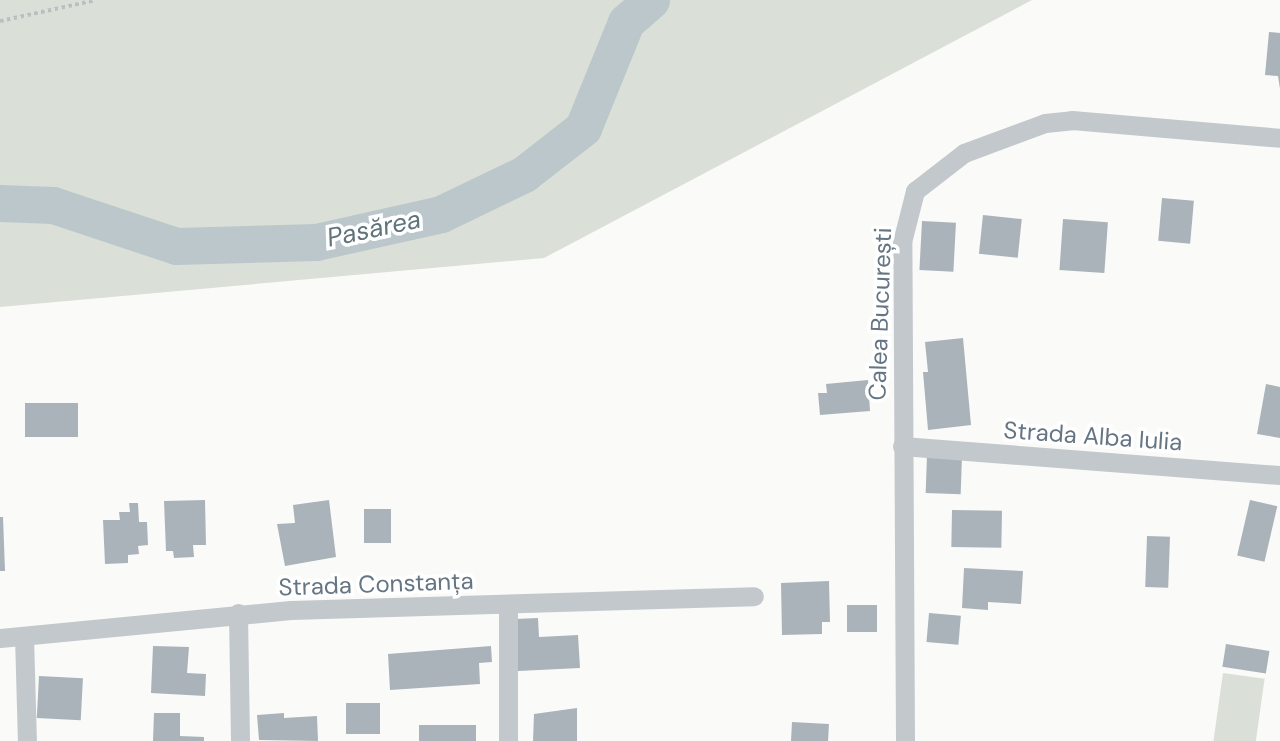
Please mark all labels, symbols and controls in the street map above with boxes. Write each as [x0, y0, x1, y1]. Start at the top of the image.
water label: Pasărea [324, 204, 424, 254]
street label: Calea București [863, 227, 897, 401]
street label: Strada Alba Iulia [1003, 415, 1183, 457]
street label: Strada Constanța [278, 566, 474, 602]

